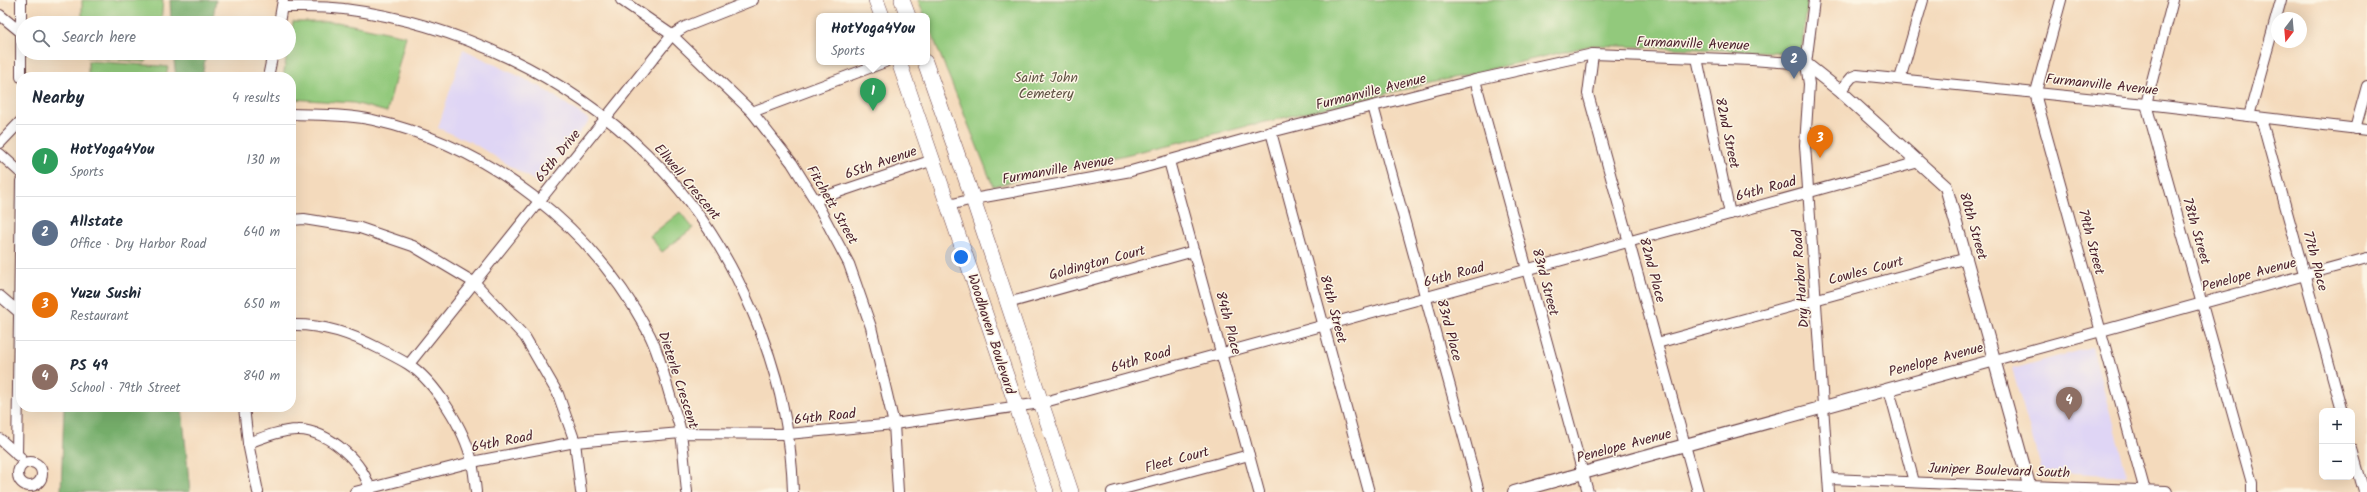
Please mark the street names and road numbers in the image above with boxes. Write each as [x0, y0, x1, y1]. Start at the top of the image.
street label: Furmanville Avenue [1636, 31, 1751, 57]
street label: Furmanville Avenue [1313, 67, 1429, 116]
street label: Furmanville Avenue [2045, 68, 2160, 102]
street label: 82nd Street [1709, 95, 1745, 171]
street label: 65th Drive [530, 124, 587, 187]
street label: Ellwell Crescent [648, 139, 726, 225]
street label: 65th Avenue [842, 140, 921, 186]
street label: Furmanville Avenue [1000, 149, 1116, 191]
street label: Fitchett Street [800, 161, 864, 249]
street label: 64th Road [1733, 170, 1800, 208]
street label: 80th Street [1953, 190, 1993, 263]
street label: 78th Street [2176, 195, 2216, 268]
street label: 79th Street [2072, 207, 2110, 278]
street label: Dry Harbor Road [1787, 228, 1815, 329]
street label: 77th Place [2296, 228, 2334, 294]
street label: 82nd Place [1633, 235, 1671, 306]
street label: Goldington Court [1046, 239, 1148, 286]
street label: 83rd Street [1525, 246, 1565, 319]
street label: Cowles Court [1826, 250, 1907, 292]
street label: Penelope Avenue [2199, 252, 2299, 298]
street label: 64th Road [1421, 256, 1488, 294]
street label: Woodhaven Boulevard [961, 271, 1021, 398]
street label: 84th Street [1313, 272, 1353, 346]
street label: 84th Place [1209, 289, 1247, 358]
street label: 83rd Place [1430, 296, 1468, 364]
street label: Dieterle Crescent [652, 329, 704, 432]
street label: Penelope Avenue [1886, 337, 1986, 383]
street label: 64th Road [1108, 341, 1175, 379]
street label: 64th Road [793, 403, 858, 431]
street label: Penelope Avenue [1574, 423, 1674, 469]
street label: 64th Road [469, 425, 536, 459]
street label: Fleet Court [1142, 441, 1212, 479]
street label: Juniper Boulevard South [1928, 458, 2070, 484]

